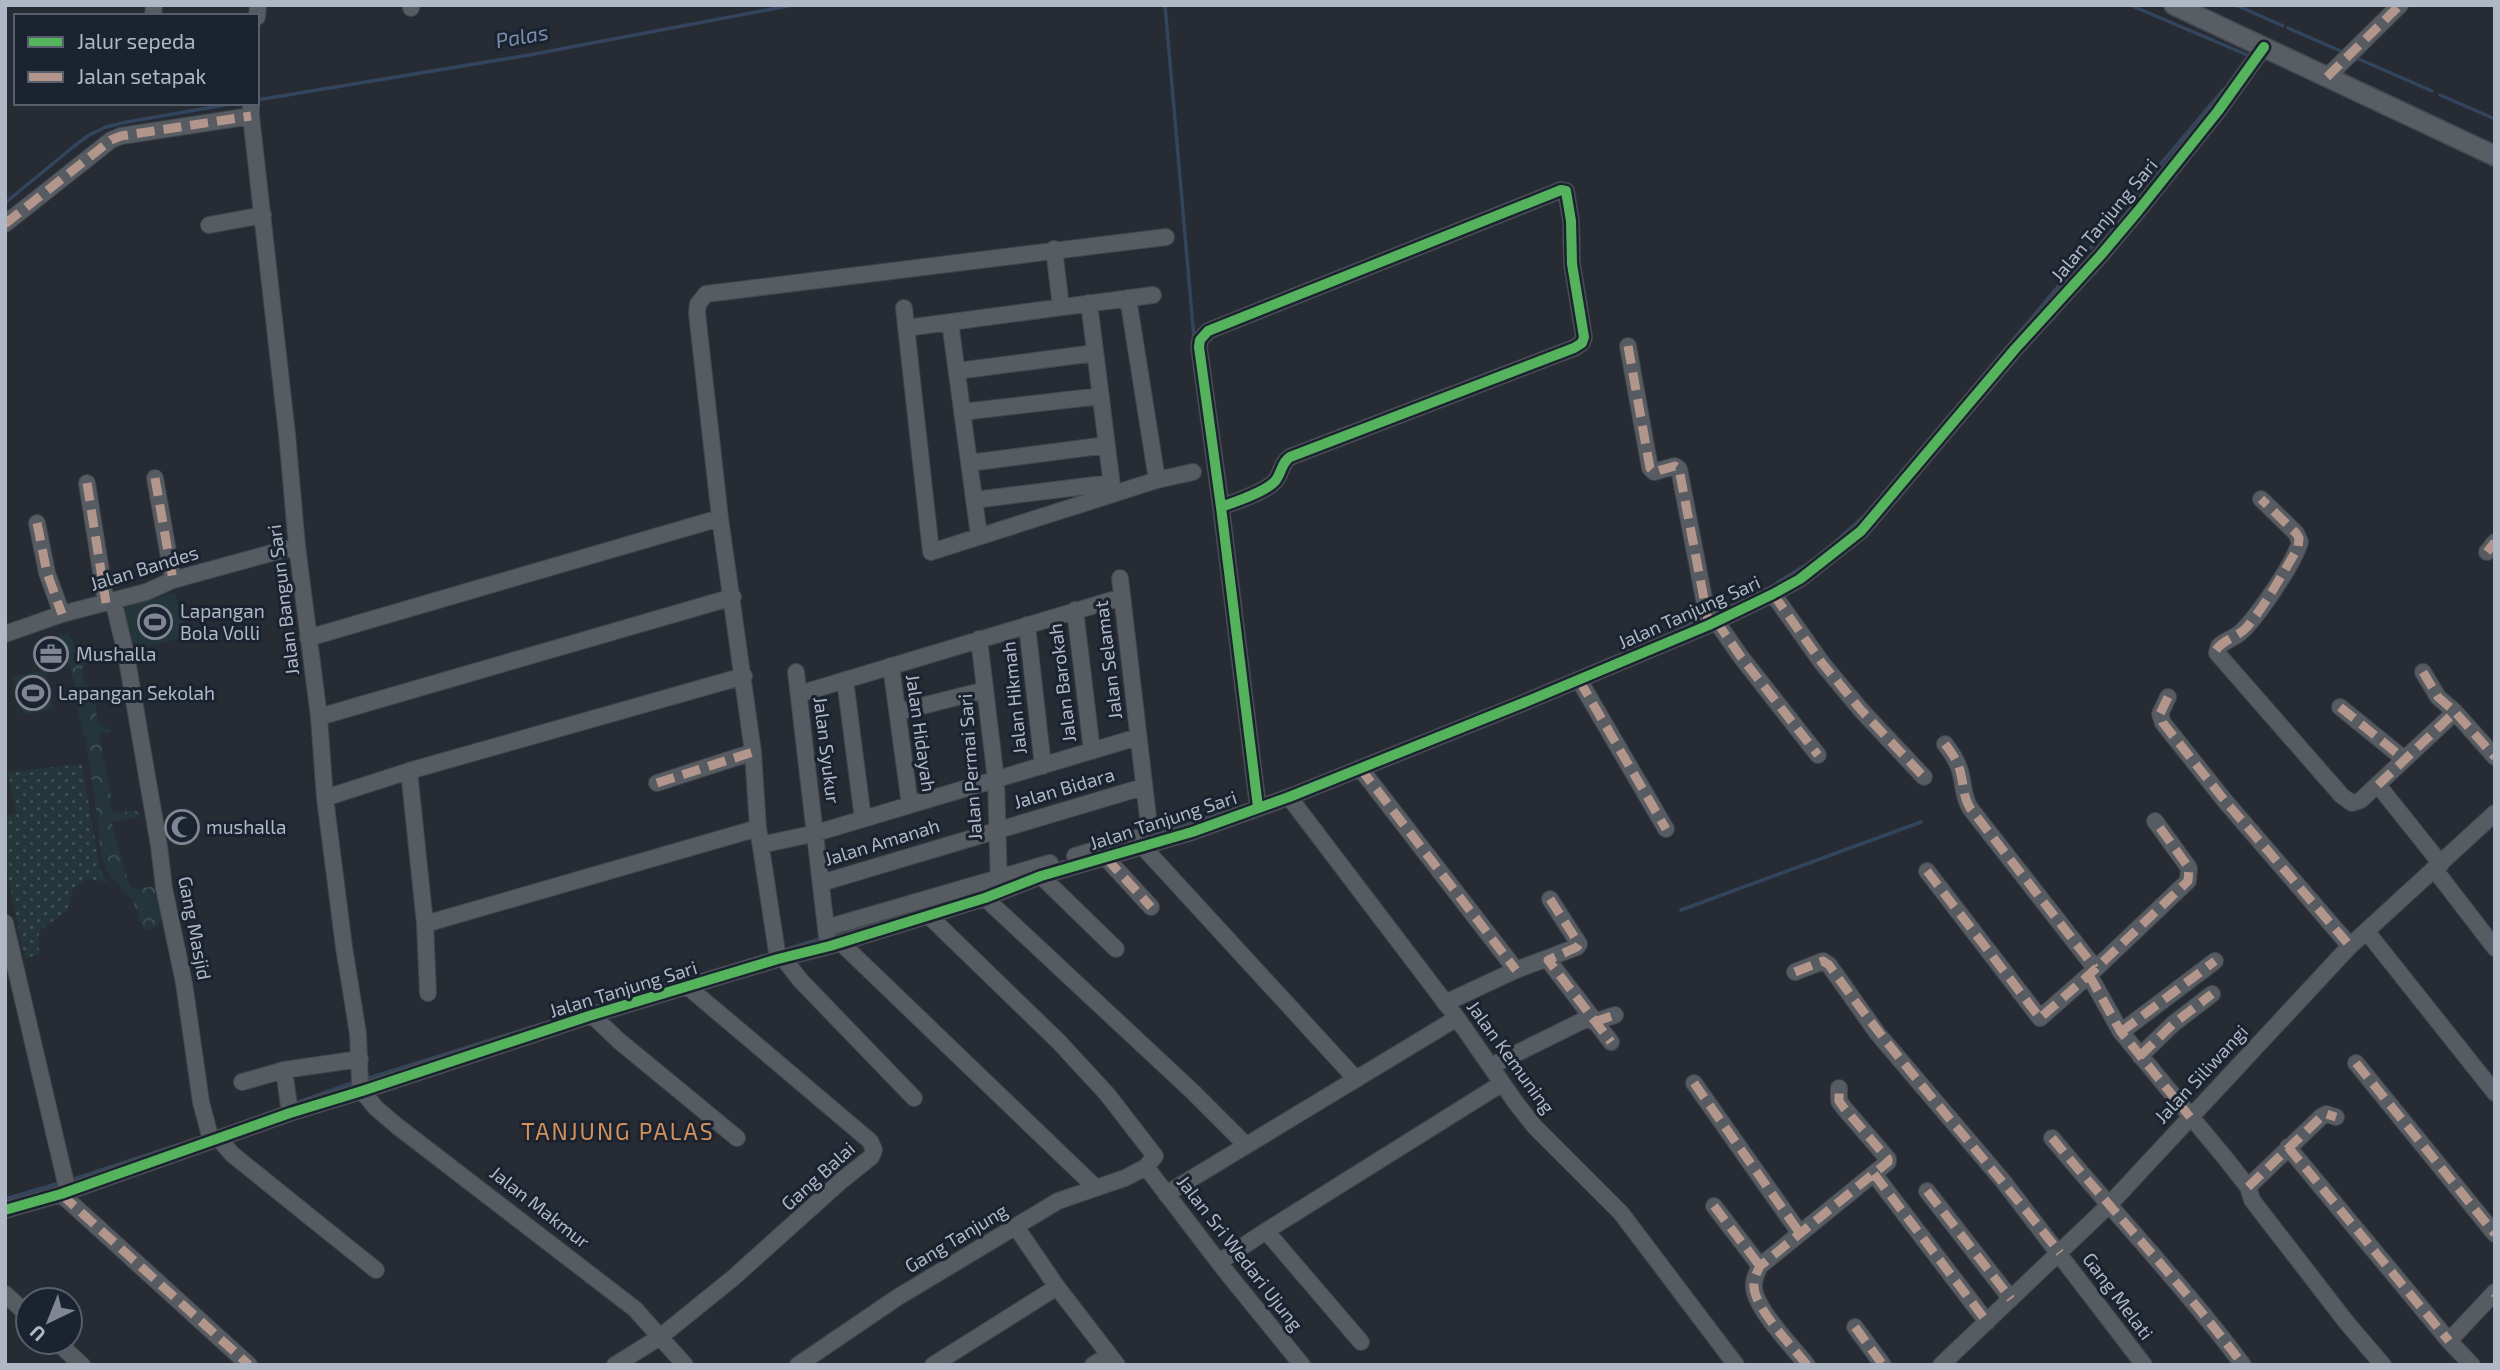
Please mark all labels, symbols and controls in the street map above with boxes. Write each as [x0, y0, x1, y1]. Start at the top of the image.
legend [14, 14, 259, 105]
water label: Palas [493, 19, 550, 52]
text: Jalur sepeda [77, 28, 196, 53]
text: Jalan setapak [77, 63, 207, 88]
street label: Jalan Tanjung Sari [2045, 154, 2162, 286]
street label: Jalan Bangun Sari [262, 523, 303, 677]
street label: Jalan Bandes [87, 540, 201, 595]
street label: Jalan Tanjung Sari [1614, 570, 1764, 653]
place label: Lapangan Bola Volli [180, 599, 265, 644]
street label: Jalan Selamat [1089, 599, 1126, 721]
sports icon: Lapangan Bola Volli [136, 603, 174, 641]
street label: Jalan Barokah [1043, 622, 1080, 744]
office icon: Mushalla [32, 635, 70, 673]
street label: Jalan Hikmah [996, 640, 1031, 756]
place label: Mushalla [76, 642, 156, 665]
street label: Jalan Hidayah [902, 673, 941, 793]
sports icon: Lapangan Sekolah [14, 674, 52, 712]
place label: Lapangan Sekolah [58, 681, 215, 704]
street label: Jalan Permai Sari [953, 693, 986, 841]
street label: Jalan Syukur [810, 695, 846, 805]
street label: Jalan Bidara [1011, 762, 1117, 813]
street label: Jalan Tanjung Sari [1086, 785, 1239, 854]
mosque icon: mushalla [163, 808, 201, 846]
street label: Jalan Amanah [822, 813, 942, 870]
place label: mushalla [206, 815, 286, 838]
street label: Gang Masjid [174, 874, 217, 982]
street label: Jalan Tanjung Sari [546, 955, 700, 1022]
street label: Jalan Kemuning [1463, 996, 1560, 1118]
street label: Jalan Siliwangi [2149, 1020, 2252, 1128]
district label: TANJUNG PALAS [521, 1117, 715, 1145]
street label: Gang Balai [776, 1137, 859, 1215]
street label: Jalan Makmur [486, 1161, 595, 1253]
street label: Jalan Sri Wedari Ujung [1173, 1170, 1308, 1335]
street label: Gang Tanjung [900, 1198, 1012, 1277]
street label: Gang Melati [2078, 1248, 2159, 1344]
north arrow [14, 1286, 84, 1356]
text: U [24, 1321, 50, 1347]

